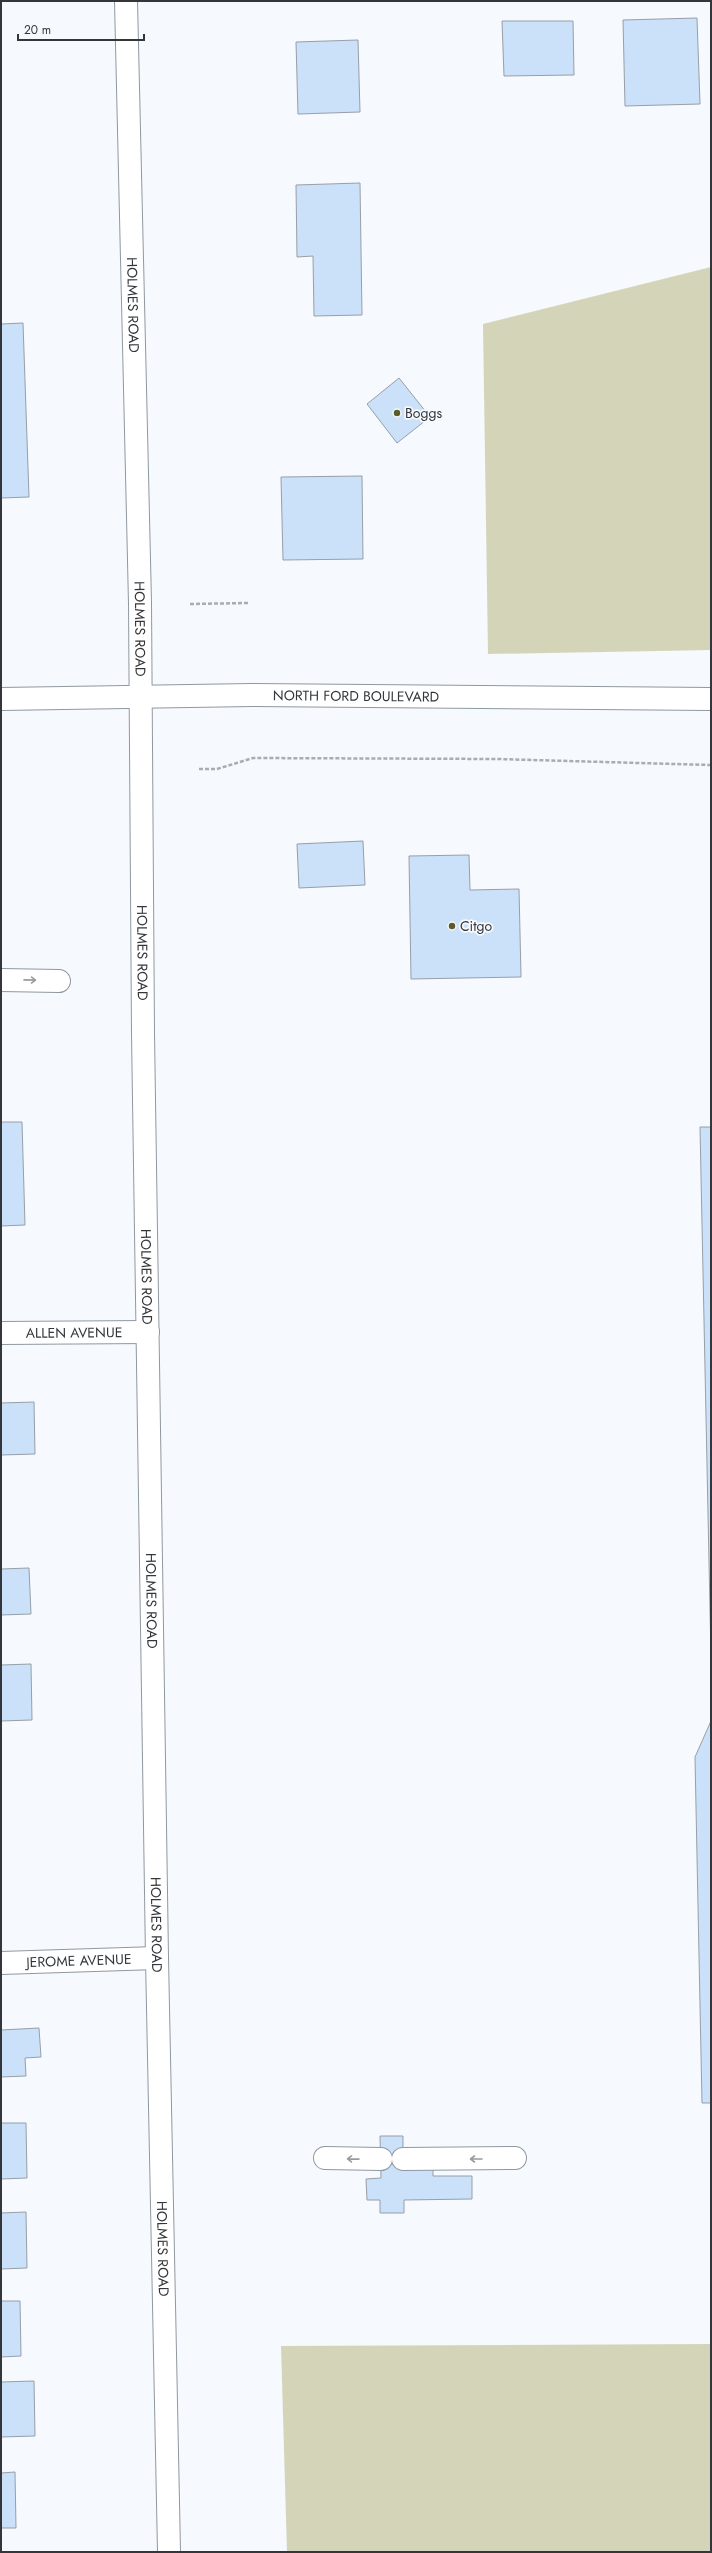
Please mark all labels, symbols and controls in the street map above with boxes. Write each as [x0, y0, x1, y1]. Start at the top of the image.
scale bar [18, 16, 144, 42]
text: 20 m [24, 21, 51, 39]
street label: HOLMES ROAD [122, 257, 144, 353]
place label: Boggs [405, 403, 442, 423]
marker: Boggs [392, 408, 402, 418]
street label: HOLMES ROAD [129, 581, 151, 677]
street label: NORTH FORD BOULEVARD [273, 685, 439, 707]
street label: HOLMES ROAD [132, 905, 153, 1001]
place label: Citgo [460, 916, 493, 936]
marker: Citgo [447, 921, 457, 931]
one-way arrow [23, 976, 36, 984]
street label: HOLMES ROAD [136, 1229, 157, 1325]
street label: ALLEN AVENUE [26, 1322, 122, 1343]
street label: HOLMES ROAD [141, 1553, 162, 1649]
street label: HOLMES ROAD [146, 1877, 167, 1973]
street label: JEROME AVENUE [24, 1949, 132, 1972]
one-way arrow [347, 2155, 360, 2163]
one-way arrow [470, 2155, 483, 2163]
street label: HOLMES ROAD [152, 2201, 174, 2297]

